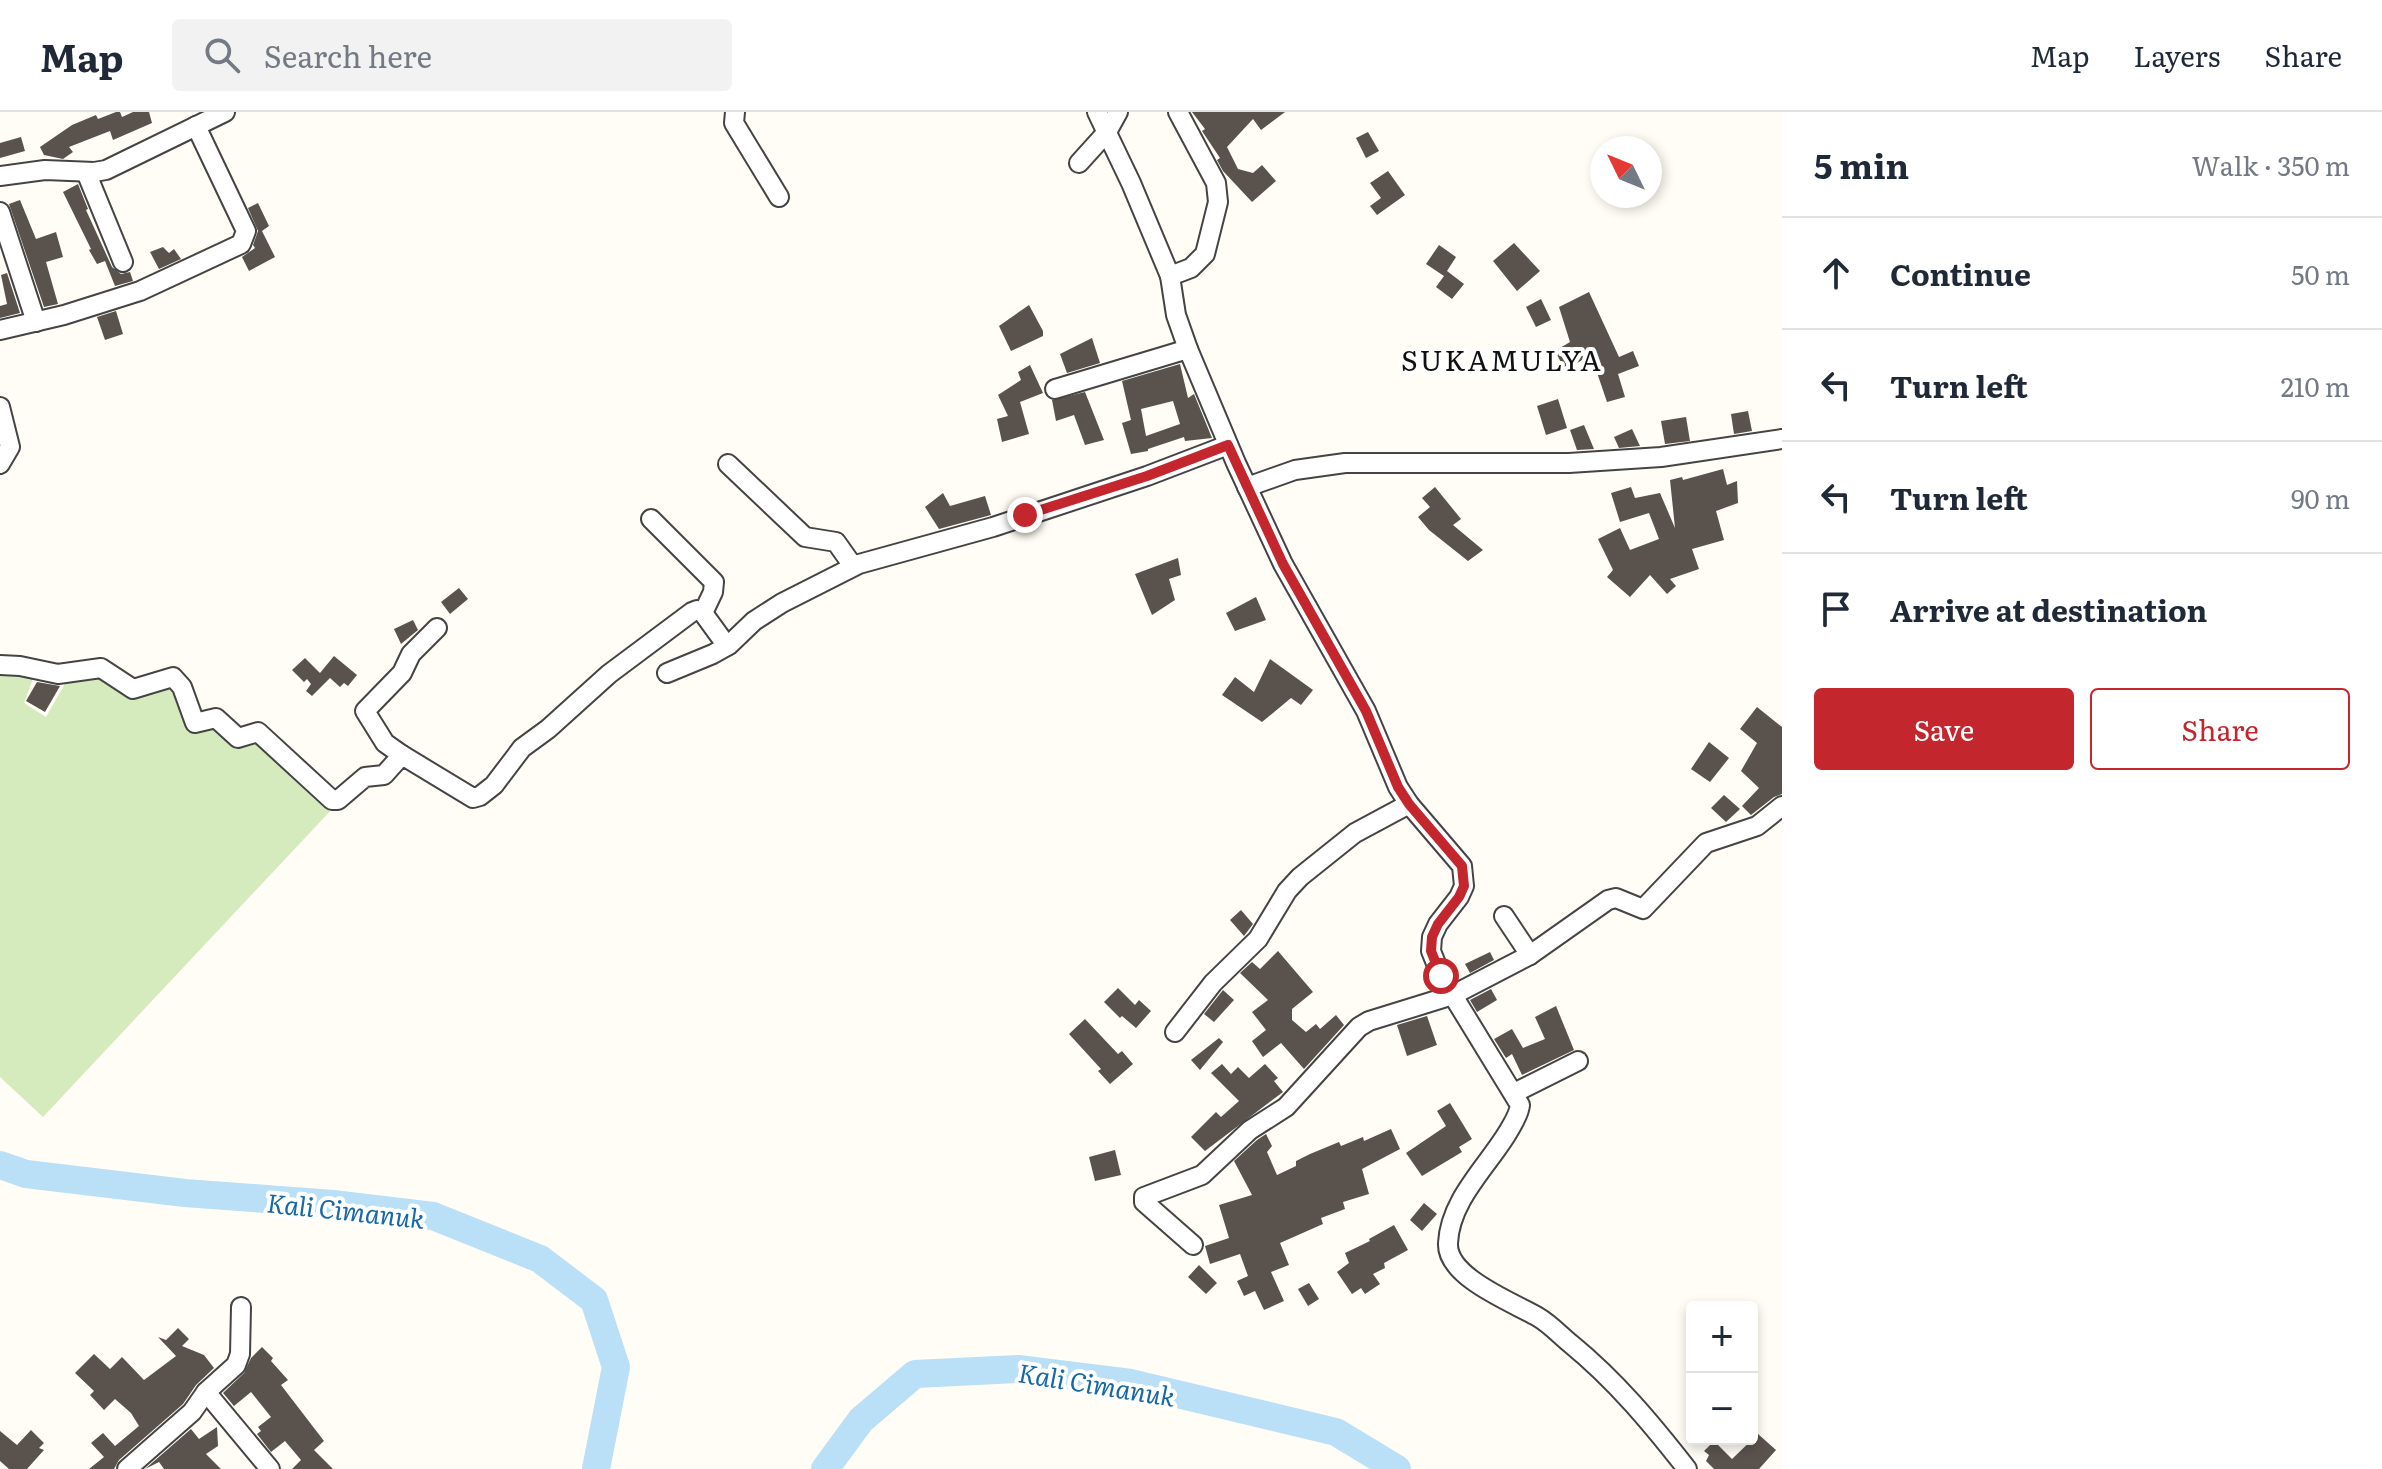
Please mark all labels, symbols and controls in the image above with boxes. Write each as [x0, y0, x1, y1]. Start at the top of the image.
search box [172, 19, 732, 91]
text: Map [40, 27, 124, 84]
icon: search [200, 33, 244, 77]
text: Search here [264, 33, 432, 77]
text: Map [2030, 34, 2089, 76]
text: Layers [2133, 34, 2220, 76]
text: Share [2264, 34, 2342, 76]
north arrow [1590, 136, 1662, 208]
text: 5 min [1814, 139, 1909, 189]
text: Walk · 350 m [2192, 145, 2350, 184]
icon: ahead [1814, 251, 1858, 295]
text: Continue [1890, 251, 2031, 295]
text: 50 m [2291, 254, 2350, 293]
district label: SUKAMULYA [1401, 338, 1603, 380]
icon: left [1814, 363, 1858, 407]
text: Turn left [1890, 363, 2028, 407]
text: 210 m [2281, 366, 2350, 405]
icon: left [1814, 475, 1858, 519]
text: Turn left [1890, 475, 2028, 519]
text: 90 m [2291, 478, 2350, 517]
route end [1007, 497, 1043, 533]
icon: arrive [1814, 587, 1858, 631]
text: Arrive at destination [1890, 587, 2207, 631]
button: Save [1814, 688, 2074, 770]
button: Share [2090, 688, 2350, 770]
route start [1423, 958, 1459, 994]
water label: Kali Cimanuk [265, 1181, 427, 1237]
map controls [1686, 1301, 1758, 1445]
button: + [1686, 1301, 1758, 1373]
water label: Kali Cimanuk [1016, 1351, 1179, 1415]
button: − [1686, 1373, 1758, 1445]

